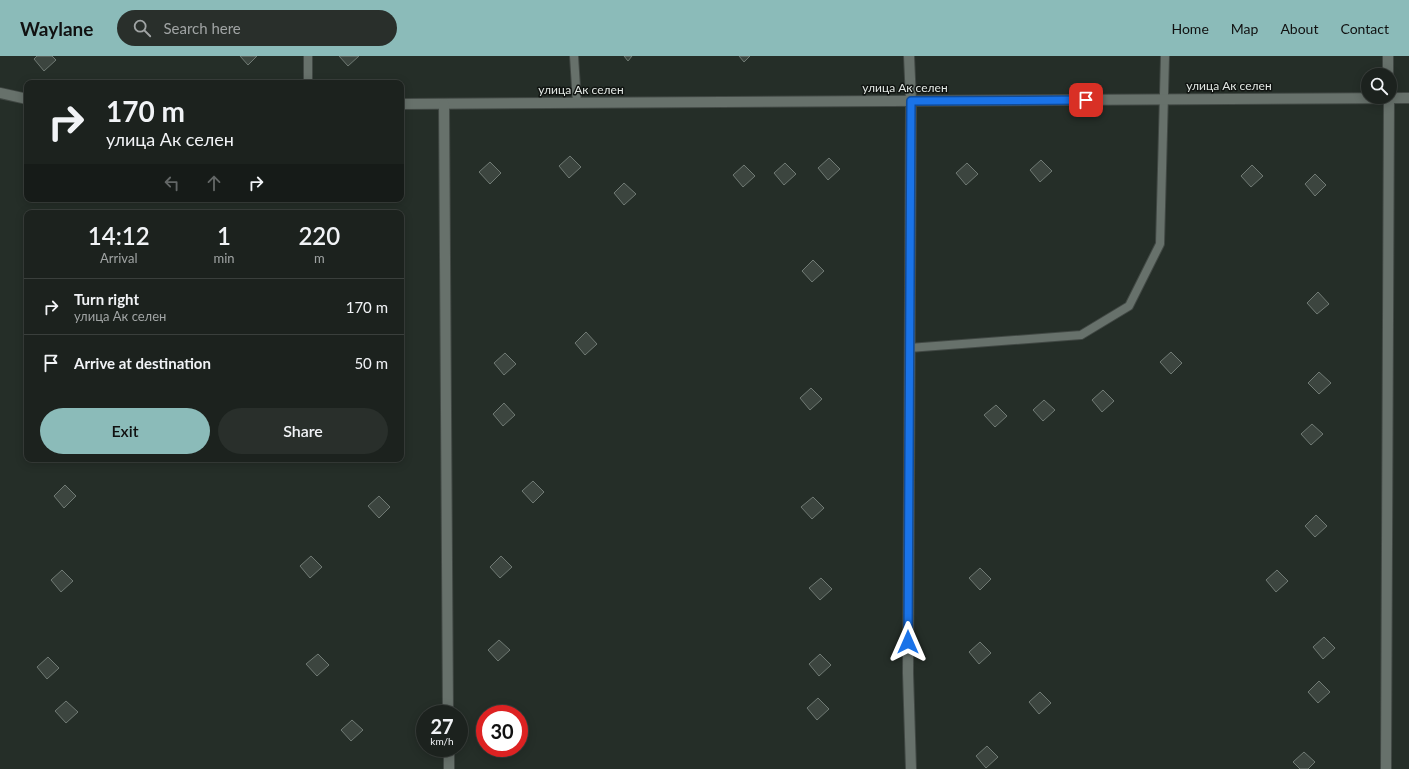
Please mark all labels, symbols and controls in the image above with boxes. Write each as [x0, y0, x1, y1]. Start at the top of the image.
search box [117, 10, 397, 46]
text: Waylane [20, 17, 93, 40]
icon: search [131, 17, 153, 39]
text: Search here [163, 19, 241, 37]
text: Home [1171, 20, 1209, 37]
text: Map [1231, 20, 1258, 37]
text: About [1280, 20, 1318, 37]
text: Contact [1340, 20, 1389, 37]
map controls [1361, 68, 1397, 104]
button: search [1361, 68, 1397, 104]
street label: улица Ак селен [1186, 78, 1272, 93]
street label: улица Ак селен [862, 80, 948, 95]
street label: улица Ак селен [538, 82, 624, 97]
pin [1069, 83, 1103, 117]
icon: arrive [1075, 89, 1097, 111]
text: 170 m [106, 94, 185, 128]
icon: right [40, 96, 92, 148]
text: улица Ак селен [106, 128, 234, 150]
icon: left [161, 172, 183, 194]
icon: ahead [203, 172, 225, 194]
icon: right [245, 172, 267, 194]
text: 14:12 [88, 221, 150, 250]
text: 1 [217, 221, 231, 250]
text: 220 [298, 221, 340, 250]
text: Arrival [100, 250, 137, 266]
text: min [213, 250, 235, 266]
text: m [314, 250, 325, 266]
text: Turn right [74, 290, 139, 308]
icon: right [40, 296, 62, 318]
text: 170 m [346, 298, 388, 316]
text: улица Ак селен [74, 308, 166, 324]
icon: arrive [40, 352, 62, 374]
text: Arrive at destination [74, 354, 211, 372]
text: 50 m [354, 354, 388, 372]
button: Exit [40, 408, 210, 454]
button: Share [218, 408, 388, 454]
position arrow [887, 621, 929, 663]
speed limit sign: 30 [476, 705, 528, 757]
text: 27 [430, 714, 454, 738]
text: km/h [430, 735, 454, 747]

